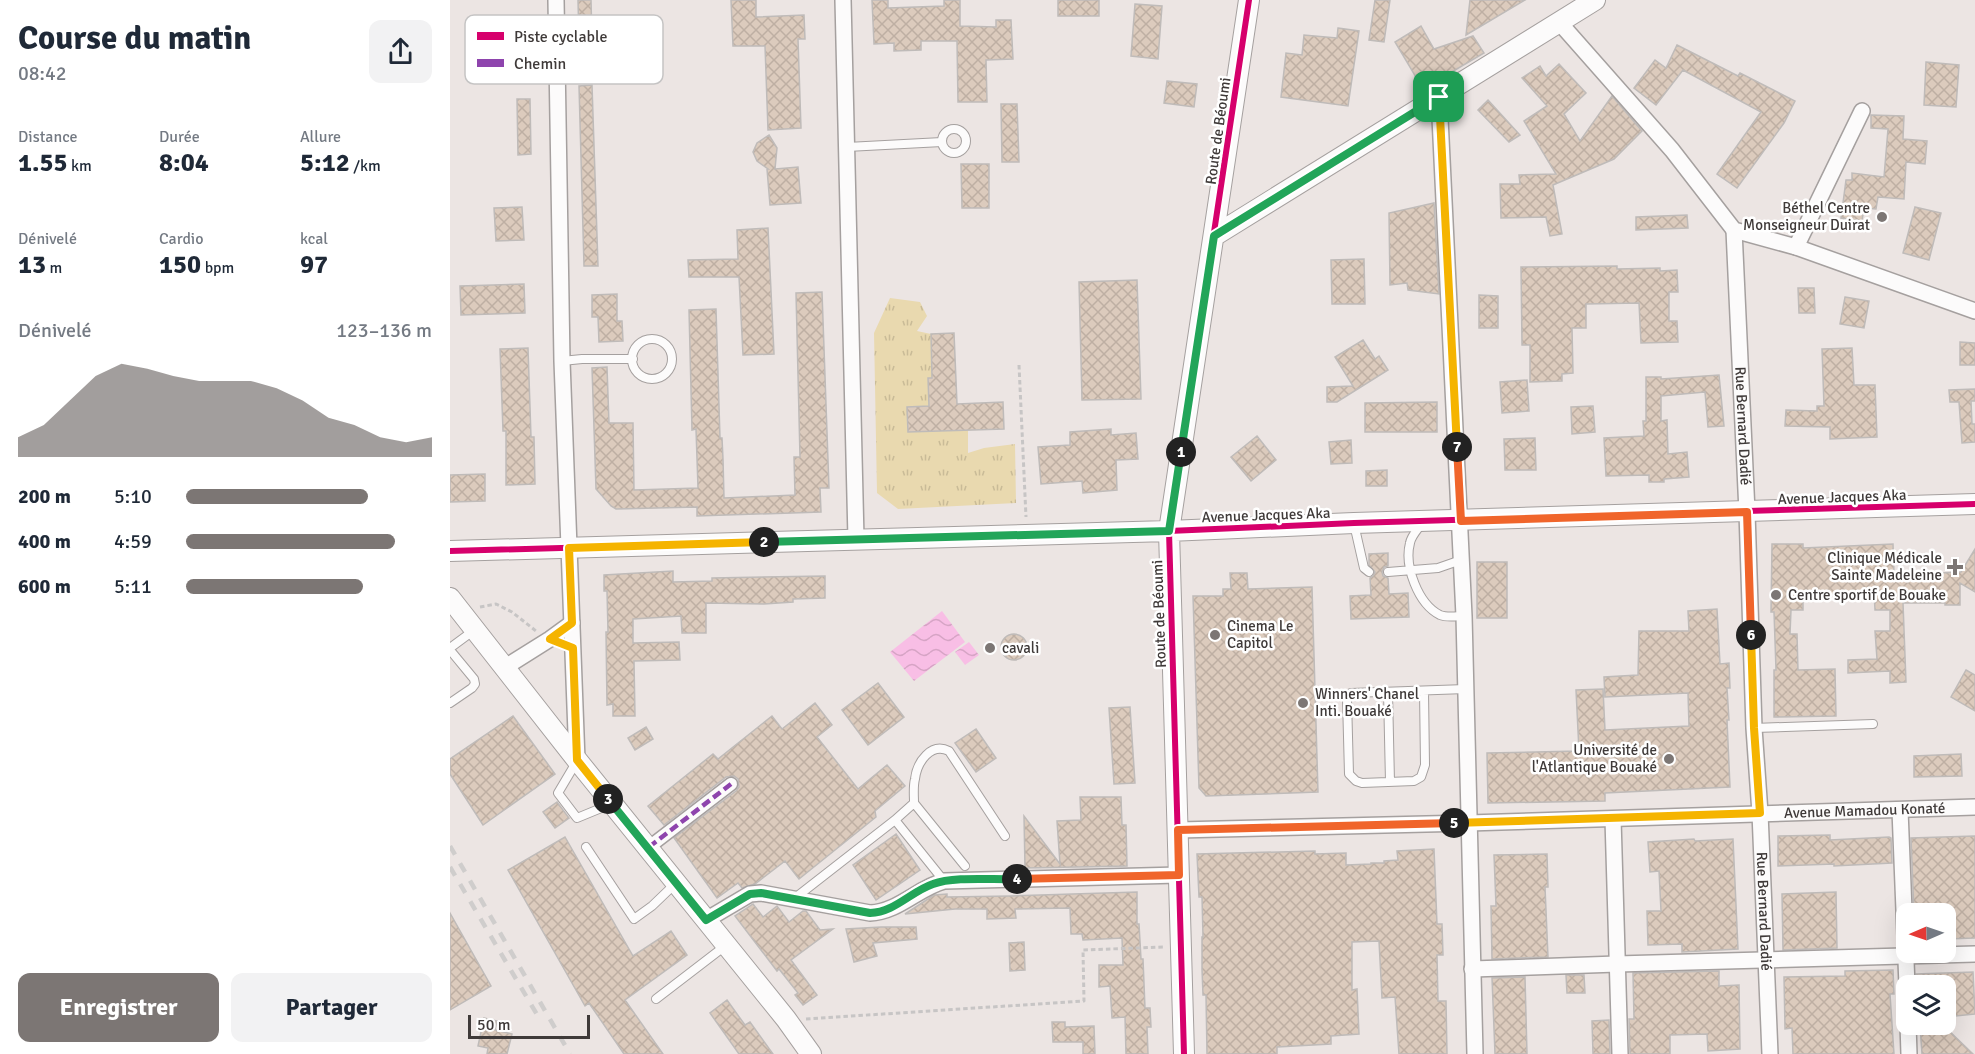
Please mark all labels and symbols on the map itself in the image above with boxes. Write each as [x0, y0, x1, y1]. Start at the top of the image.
legend [465, 15, 663, 84]
text: Piste cyclable [514, 27, 608, 47]
text: Chemin [514, 54, 566, 74]
pin [1413, 71, 1464, 122]
street label: Route de Béoumi [1202, 76, 1234, 186]
place label: Béthel Centre Monseigneur Duirat [1743, 199, 1870, 234]
marker: Béthel Centre Monseigneur Duirat [1875, 210, 1889, 224]
street label: Rue Bernard Dadié [1731, 366, 1755, 486]
pin: 7 [1442, 432, 1472, 462]
pin: 1 [1166, 437, 1196, 467]
street label: Avenue Jacques Aka [1777, 486, 1907, 508]
street label: Avenue Jacques Aka [1201, 504, 1331, 526]
pin: 2 [749, 527, 779, 557]
place label: Clinique Médicale Sainte Madeleine [1827, 549, 1942, 584]
marker: Clinique Médicale Sainte Madeleine [1946, 558, 1964, 576]
street label: Route de Béoumi [1148, 560, 1170, 668]
place label: Centre sportif de Bouake [1788, 586, 1946, 604]
marker: Centre sportif de Bouake [1769, 588, 1783, 602]
place label: Cinema Le Capitol [1227, 617, 1294, 652]
pin: 6 [1736, 620, 1766, 650]
marker: Cinema Le Capitol [1208, 628, 1222, 642]
place label: cavali [1002, 639, 1039, 657]
marker: cavali [983, 641, 997, 655]
place label: Winners' Chanel Inti. Bouaké [1315, 685, 1419, 720]
marker: Winners' Chanel Inti. Bouaké [1296, 696, 1310, 710]
place label: Université de l'Atlantique Bouaké [1532, 741, 1657, 776]
marker: Université de l'Atlantique Bouaké [1662, 752, 1676, 766]
pin: 3 [593, 784, 623, 814]
street label: Avenue Mamadou Konaté [1784, 799, 1946, 822]
pin: 5 [1439, 808, 1469, 838]
street label: Rue Bernard Dadié [1753, 852, 1776, 971]
pin: 4 [1002, 864, 1032, 894]
north arrow [1896, 903, 1956, 963]
scale bar [468, 1012, 590, 1040]

